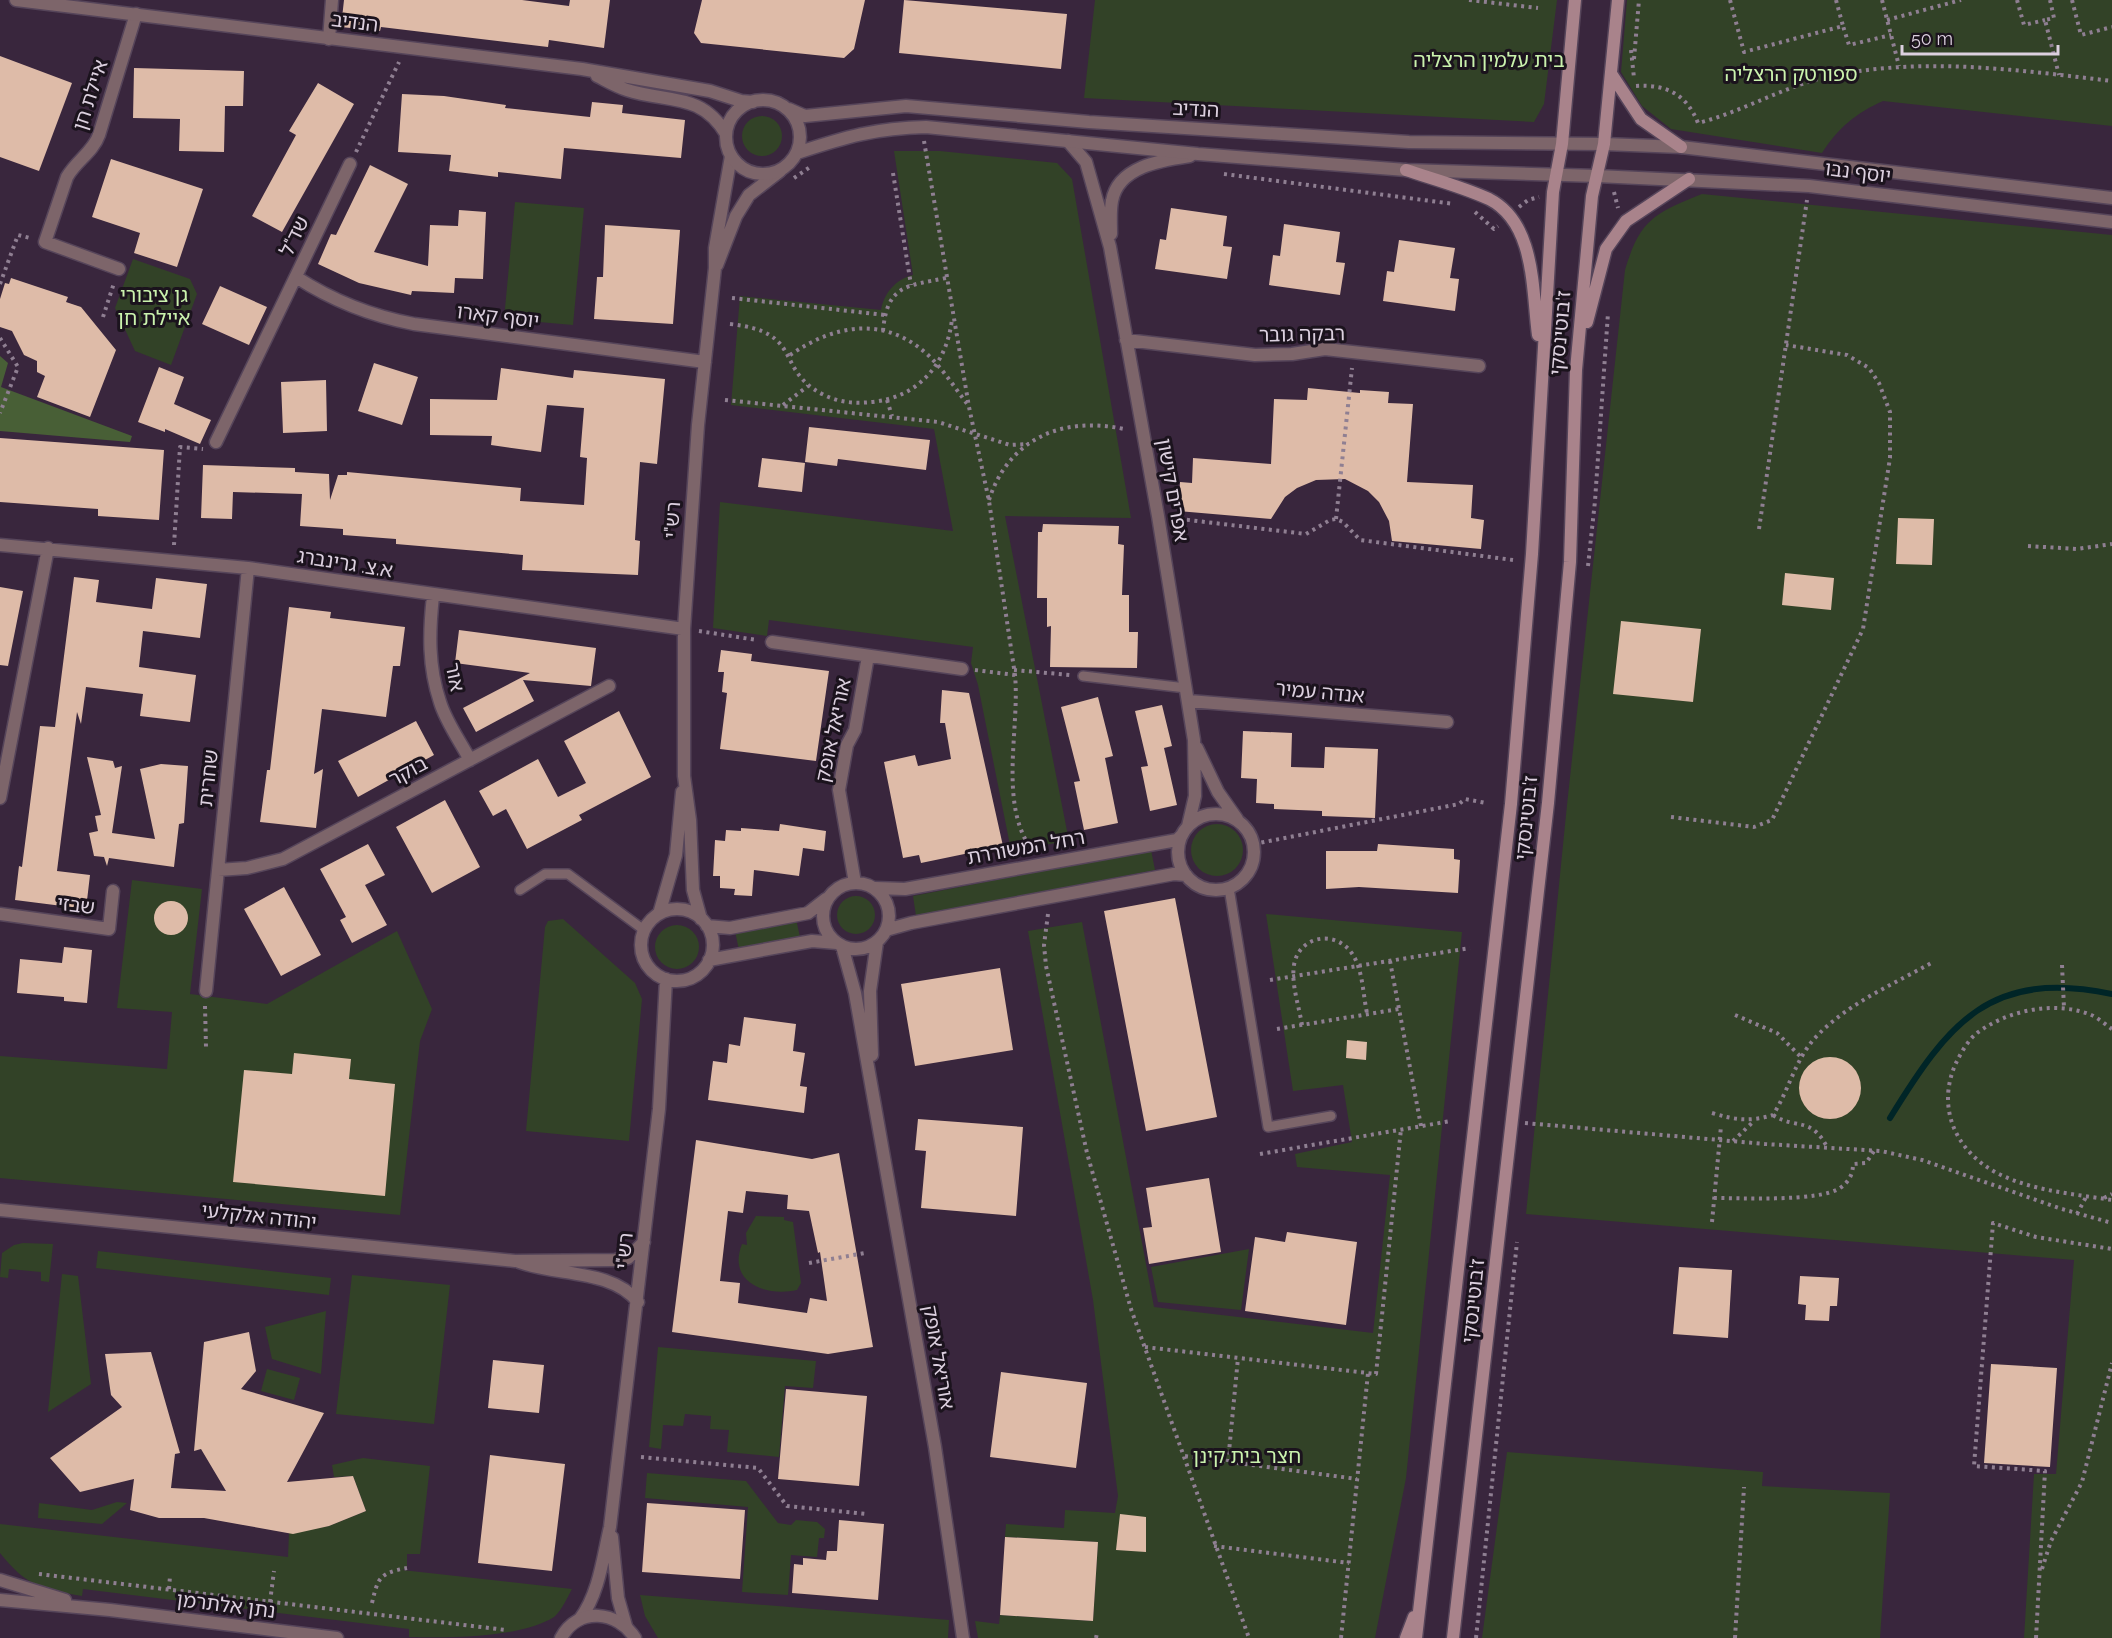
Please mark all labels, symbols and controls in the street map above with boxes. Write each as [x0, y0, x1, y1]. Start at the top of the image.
street label: הנדיב [330, 7, 380, 37]
scale bar [1902, 18, 2058, 56]
text: 50 m [1911, 28, 1953, 49]
park label: בית עלמין הרצליה [1413, 48, 1565, 72]
street label: איילת חן [67, 57, 113, 133]
park label: ספורטק הרצליה [1724, 62, 1858, 86]
street label: הנדיב [1172, 96, 1220, 122]
street label: יוסף נבו [1824, 156, 1892, 188]
street label: שד"ל [274, 212, 314, 260]
park label: גן ציבורי איילת חן [118, 283, 190, 330]
street label: ז'בוטינסקי [1544, 290, 1576, 376]
street label: יוסף קארו [455, 299, 541, 333]
street label: רבקה גובר [1259, 321, 1345, 347]
street label: אפרים קישון [1152, 436, 1194, 544]
street label: רש"י [659, 501, 685, 539]
street label: א.צ. גרינברג [295, 544, 395, 582]
street label: אור [440, 660, 470, 694]
street label: אוריאל אופק [810, 676, 856, 784]
street label: אנדה עמיר [1274, 676, 1366, 708]
street label: שחרית [193, 748, 223, 808]
street label: בוקר [385, 751, 431, 791]
street label: ז'בוטינסקי [1510, 774, 1542, 862]
street label: רחל המשוררת [965, 825, 1087, 869]
street label: שבזי [56, 891, 96, 919]
street label: יהודה אלקלעי [200, 1198, 318, 1234]
street label: רש"י [610, 1231, 638, 1271]
street label: ז'בוטינסקי [1457, 1257, 1489, 1345]
street label: אוריאל אופק [918, 1303, 960, 1411]
park label: חצר בית קינן [1193, 1444, 1301, 1468]
street label: נתן אלתרמן [175, 1587, 277, 1623]

